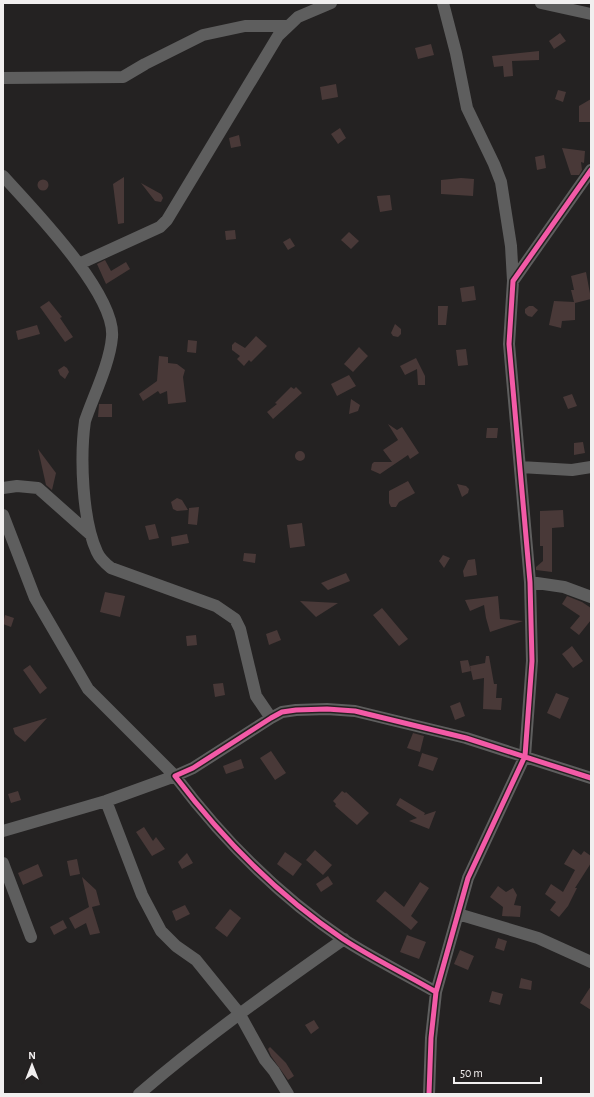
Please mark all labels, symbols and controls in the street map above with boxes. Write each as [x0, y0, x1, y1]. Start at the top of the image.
north arrow [12, 1045, 52, 1085]
text: N [28, 1050, 36, 1061]
scale bar [454, 1059, 541, 1085]
text: 50 m [460, 1067, 483, 1079]

